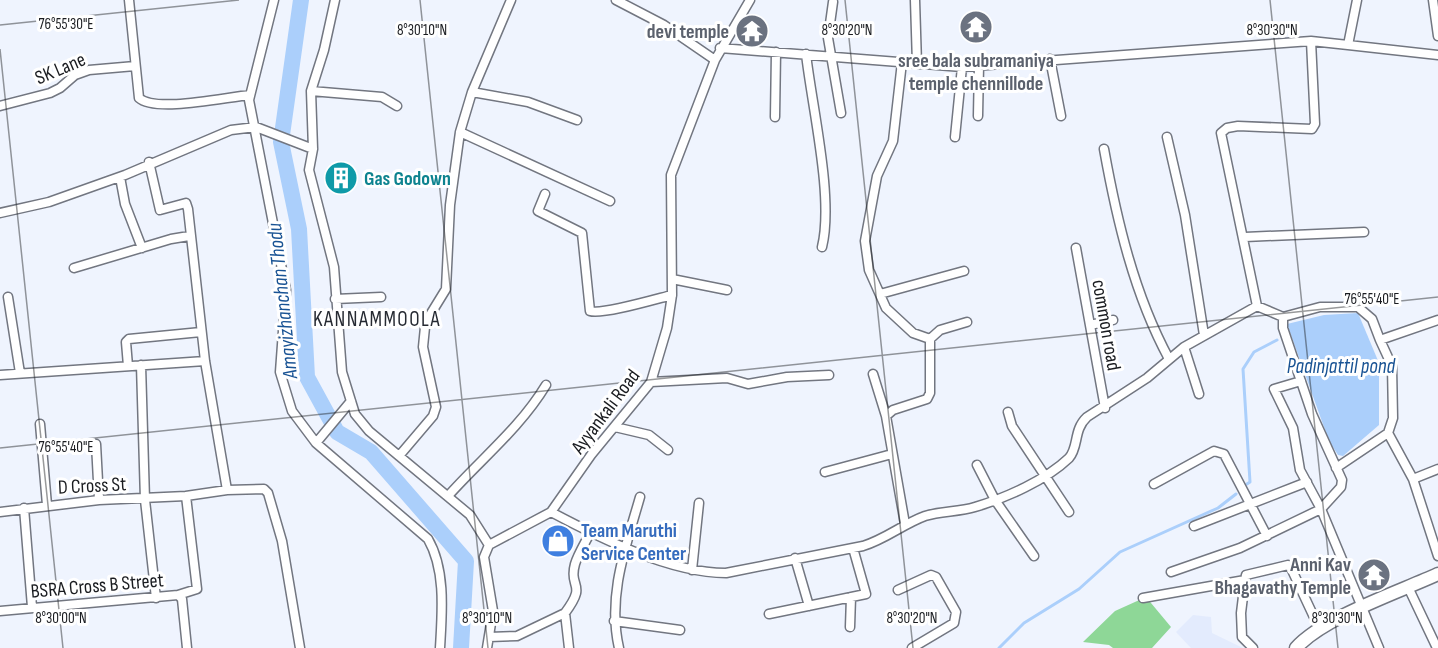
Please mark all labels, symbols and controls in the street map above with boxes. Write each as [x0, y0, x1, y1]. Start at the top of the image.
temple icon: sree bala subramaniya temple chennillode [958, 9, 994, 45]
temple icon: devi temple [734, 13, 770, 49]
text: 76°55'30"E [39, 15, 93, 34]
place label: devi temple [647, 20, 729, 44]
text: 8°30'10"N [397, 21, 447, 40]
text: 8°30'20"N [821, 21, 873, 40]
text: 8°30'30"N [1246, 21, 1298, 40]
street label: SK Lane [32, 48, 89, 90]
place label: sree bala subramaniya temple chennillode [898, 49, 1054, 96]
building icon: Gas Godown [323, 160, 359, 196]
place label: Gas Godown [364, 167, 451, 191]
water label: Amayizhanchan Thodu [262, 221, 303, 381]
street label: common road [1086, 278, 1126, 372]
text: 76°55'40"E [1345, 290, 1399, 309]
district label: KANNAMMOOLA [313, 307, 441, 332]
water label: Padinjattil pond [1287, 354, 1397, 379]
street label: Ayyankali Road [566, 365, 645, 459]
text: 76°55'40"E [39, 438, 93, 457]
street label: D Cross St [57, 472, 127, 500]
place label: Team Maruthi Service Center [581, 519, 686, 566]
shop icon: Team Maruthi Service Center [540, 523, 576, 559]
place label: Anni Kav Bhagavathy Temple [1214, 553, 1352, 600]
temple icon: Anni Kav Bhagavathy Temple [1356, 557, 1392, 593]
street label: BSRA Cross B Street [30, 568, 164, 604]
text: 8°30'00"N [35, 609, 87, 628]
text: 8°30'10"N [462, 609, 512, 628]
text: 8°30'20"N [886, 609, 938, 628]
text: 8°30'30"N [1311, 609, 1363, 628]

